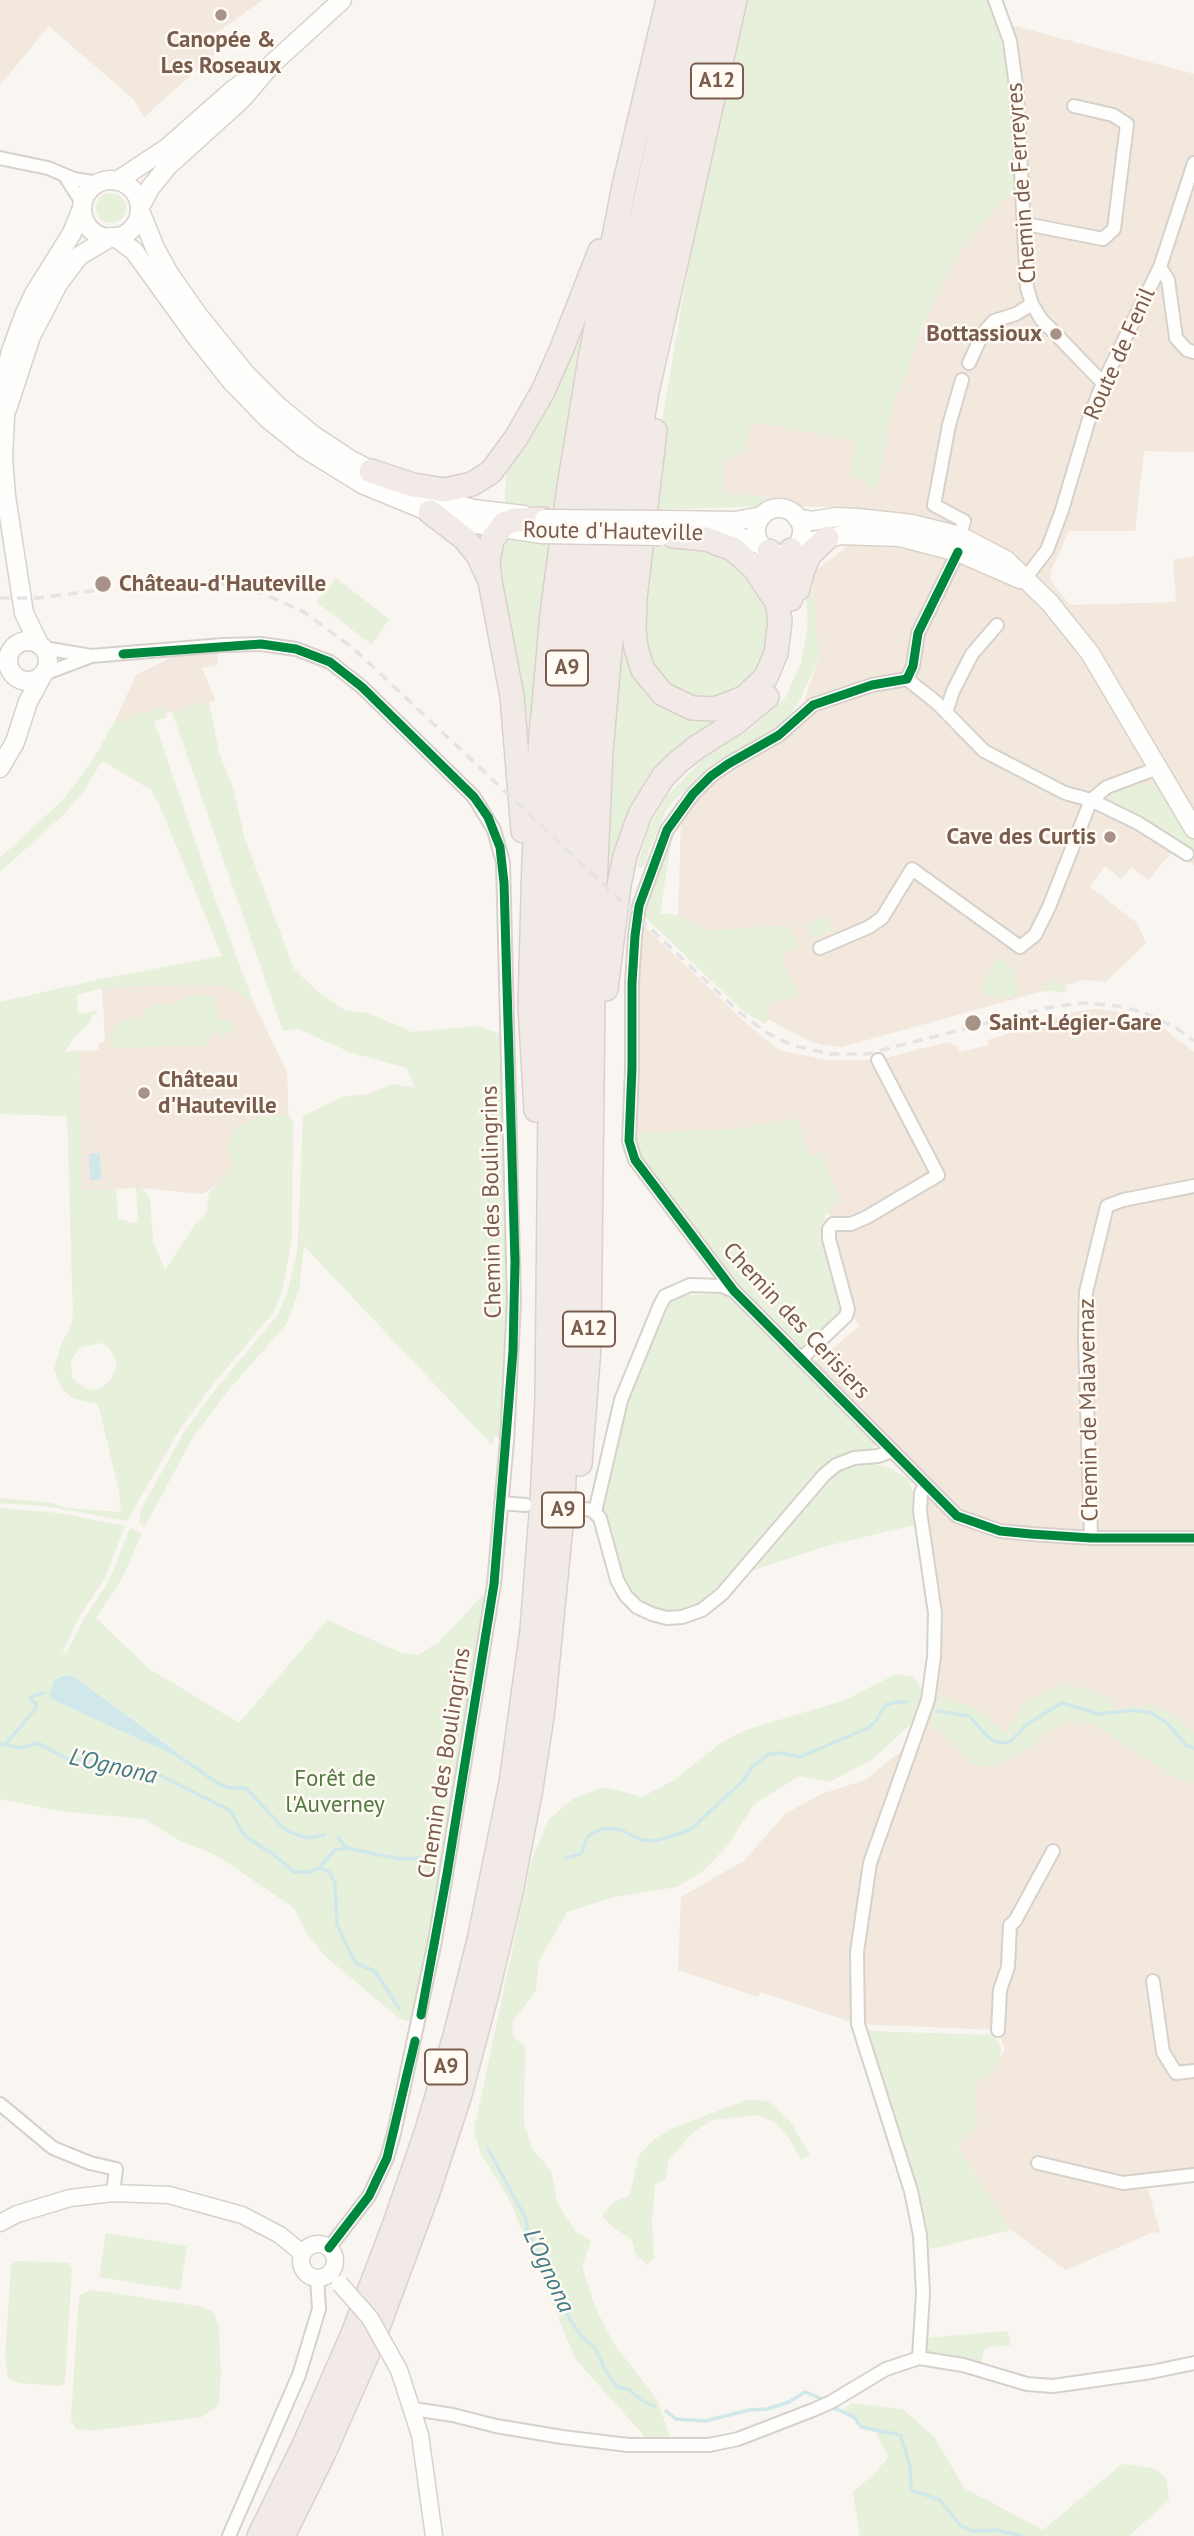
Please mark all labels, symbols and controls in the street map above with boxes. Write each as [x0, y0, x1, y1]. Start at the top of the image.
marker: Canopée & Les Roseaux [213, 7, 229, 23]
place label: Canopée & Les Roseaux [161, 26, 281, 80]
road number: A12 [691, 64, 743, 98]
street label: Chemin de Ferreyres [1001, 82, 1043, 284]
street label: Route de Fenil [1079, 284, 1161, 424]
place label: Bottassioux [926, 320, 1042, 348]
marker: Bottassioux [1048, 326, 1064, 342]
street label: Route d'Hauteville [523, 517, 703, 547]
place label: Château-d'Hauteville [119, 570, 326, 598]
marker: Château-d'Hauteville [93, 574, 113, 594]
road number: A9 [546, 650, 588, 686]
place label: Cave des Curtis [946, 823, 1096, 851]
marker: Cave des Curtis [1102, 829, 1118, 845]
place label: Saint-Légier-Gare [989, 1009, 1162, 1037]
marker: Saint-Légier-Gare [963, 1013, 983, 1033]
place label: Château d'Hauteville [158, 1066, 277, 1120]
marker: Château d'Hauteville [136, 1085, 152, 1101]
street label: Chemin des Boulingrins [476, 1085, 508, 1319]
street label: Chemin des Cerisiers [716, 1237, 876, 1405]
street label: Chemin de Malavernaz [1073, 1298, 1105, 1522]
road number: A12 [563, 1312, 615, 1346]
road number: A9 [542, 1492, 584, 1528]
street label: Chemin des Boulingrins [413, 1646, 477, 1880]
water label: L'Ognona [66, 1743, 160, 1791]
park label: Forêt de l'Auverney [285, 1765, 385, 1819]
road number: A9 [425, 2050, 467, 2084]
water label: L'Ognona [516, 2224, 580, 2318]

